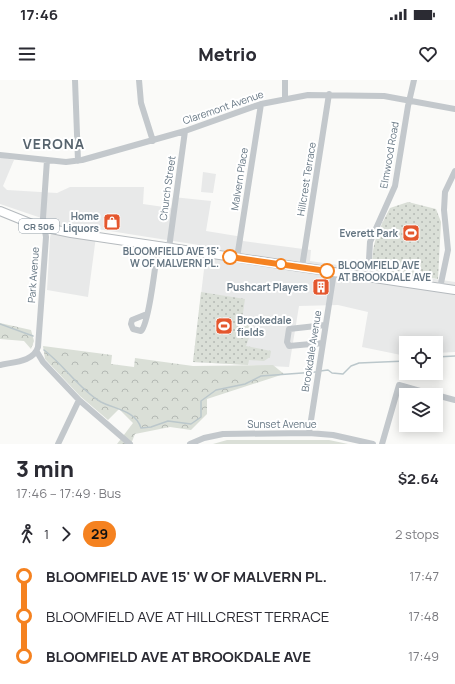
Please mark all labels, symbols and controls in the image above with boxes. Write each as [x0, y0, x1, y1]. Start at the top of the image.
text: 17:46 [20, 4, 58, 25]
text: Metrio [198, 42, 257, 66]
icon: menu [16, 43, 38, 65]
icon: heart [417, 43, 439, 65]
street label: Claremont Avenue [181, 87, 266, 127]
street label: Elmwood Road [376, 121, 402, 189]
district label: VERONA [23, 134, 85, 153]
street label: Hillcrest Terrace [293, 141, 319, 217]
street label: Malvern Place [227, 146, 251, 212]
street label: Church Street [156, 155, 178, 221]
place label: Home Liquors [63, 209, 100, 235]
shop icon: Home Liquors [102, 212, 122, 232]
road number: CR 506 [19, 219, 59, 233]
sports icon: Everett Park [401, 223, 421, 243]
place label: Everett Park [339, 226, 399, 240]
place label: BLOOMFIELD AVE 15' W OF MALVERN PL. [123, 244, 219, 270]
street label: Park Avenue [24, 246, 42, 304]
marker: BLOOMFIELD AVE 15' W OF MALVERN PL. [222, 249, 238, 265]
unlabelled marker [275, 258, 287, 270]
place label: BLOOMFIELD AVE AT BROOKDALE AVE [338, 258, 431, 284]
marker: BLOOMFIELD AVE AT BROOKDALE AVE [319, 263, 335, 279]
building icon: Pushcart Players [311, 277, 331, 297]
place label: Pushcart Players [227, 280, 309, 294]
street label: Brookdale Avenue [298, 309, 324, 393]
place label: Brookedale fields [237, 313, 292, 339]
sports icon: Brookedale fields [214, 316, 234, 336]
map controls [399, 336, 443, 432]
button: locate [399, 336, 443, 380]
button: layers [399, 388, 443, 432]
street label: Sunset Avenue [247, 417, 317, 431]
text: 3 min [16, 454, 74, 484]
text: $2.64 [398, 468, 439, 489]
text: 17:46 – 17:49 · Bus [16, 484, 121, 502]
icon: walk [16, 523, 38, 545]
icon: forward [55, 523, 77, 545]
text: 29 [91, 524, 108, 543]
text: 1 [44, 525, 49, 543]
text: 2 stops [395, 525, 439, 543]
text: BLOOMFIELD AVE 15' W OF MALVERN PL. [46, 566, 327, 587]
text: 17:47 [409, 567, 439, 585]
text: BLOOMFIELD AVE AT HILLCREST TERRACE [46, 606, 329, 627]
text: 17:48 [408, 607, 439, 625]
text: BLOOMFIELD AVE AT BROOKDALE AVE [46, 646, 311, 667]
text: 17:49 [408, 647, 439, 665]

